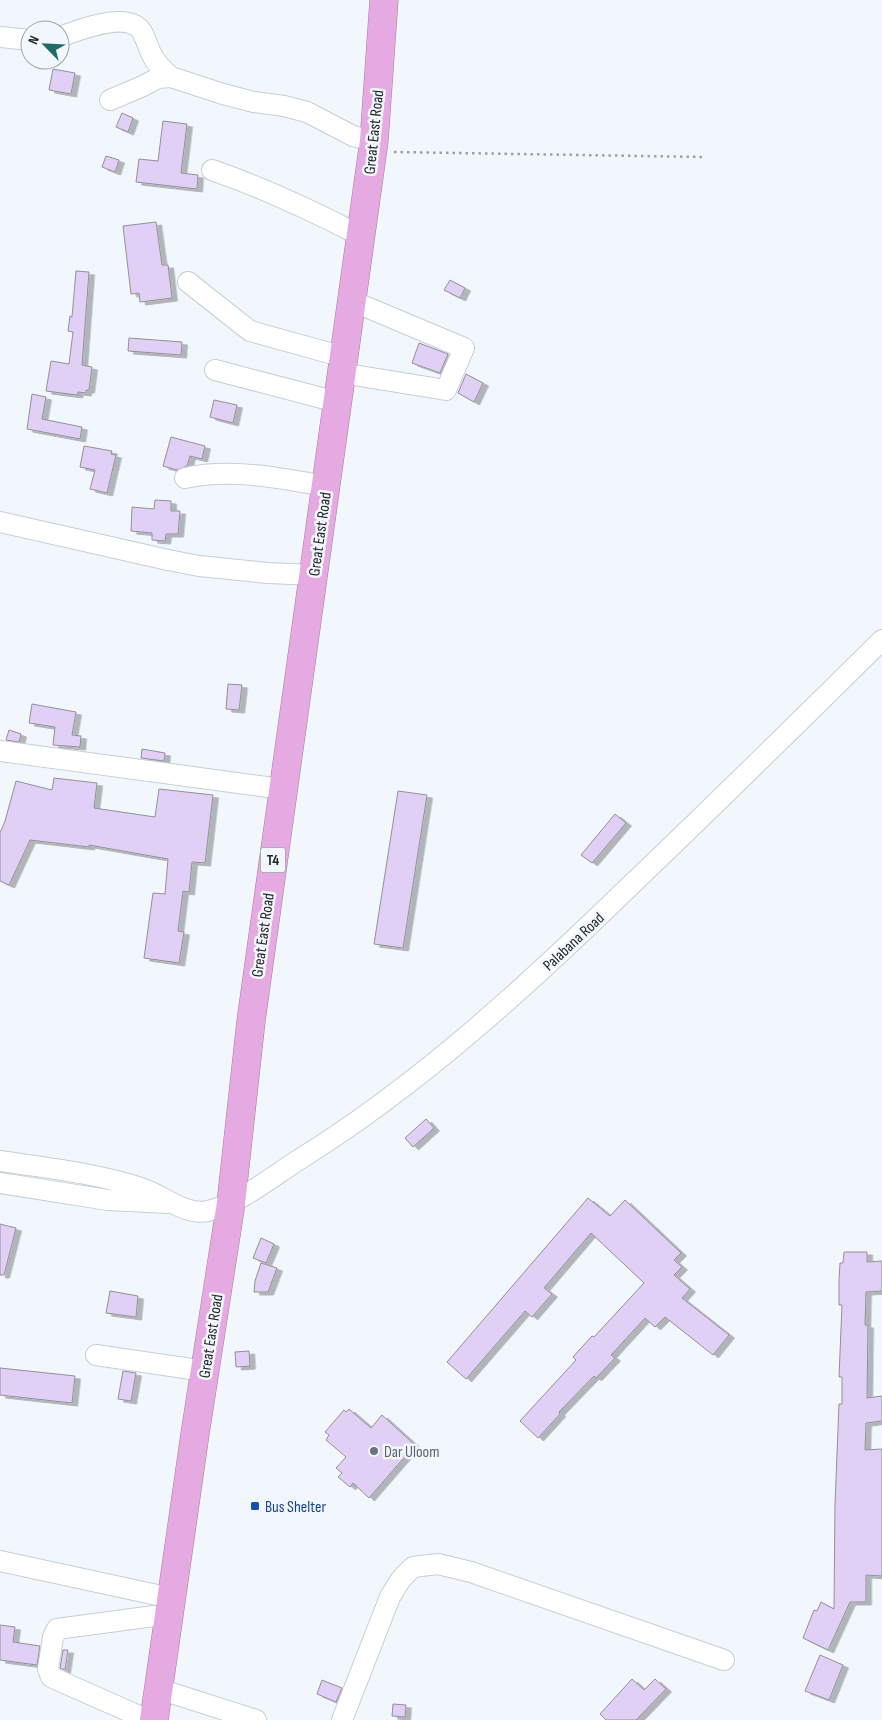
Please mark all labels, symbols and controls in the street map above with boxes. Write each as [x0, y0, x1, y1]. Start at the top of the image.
north arrow [20, 20, 70, 70]
text: N [24, 33, 43, 47]
street label: Great East Road [361, 89, 388, 175]
street label: Great East Road [305, 491, 336, 577]
road number: T4 [260, 848, 286, 872]
street label: Great East Road [248, 892, 279, 978]
street label: Palabana Road [539, 909, 609, 975]
street label: Great East Road [195, 1293, 227, 1380]
place label: Dar Uloom [384, 1443, 440, 1462]
marker: Dar Uloom [368, 1445, 380, 1457]
place label: Bus Shelter [265, 1498, 326, 1517]
marker: Bus Shelter [249, 1500, 261, 1512]

